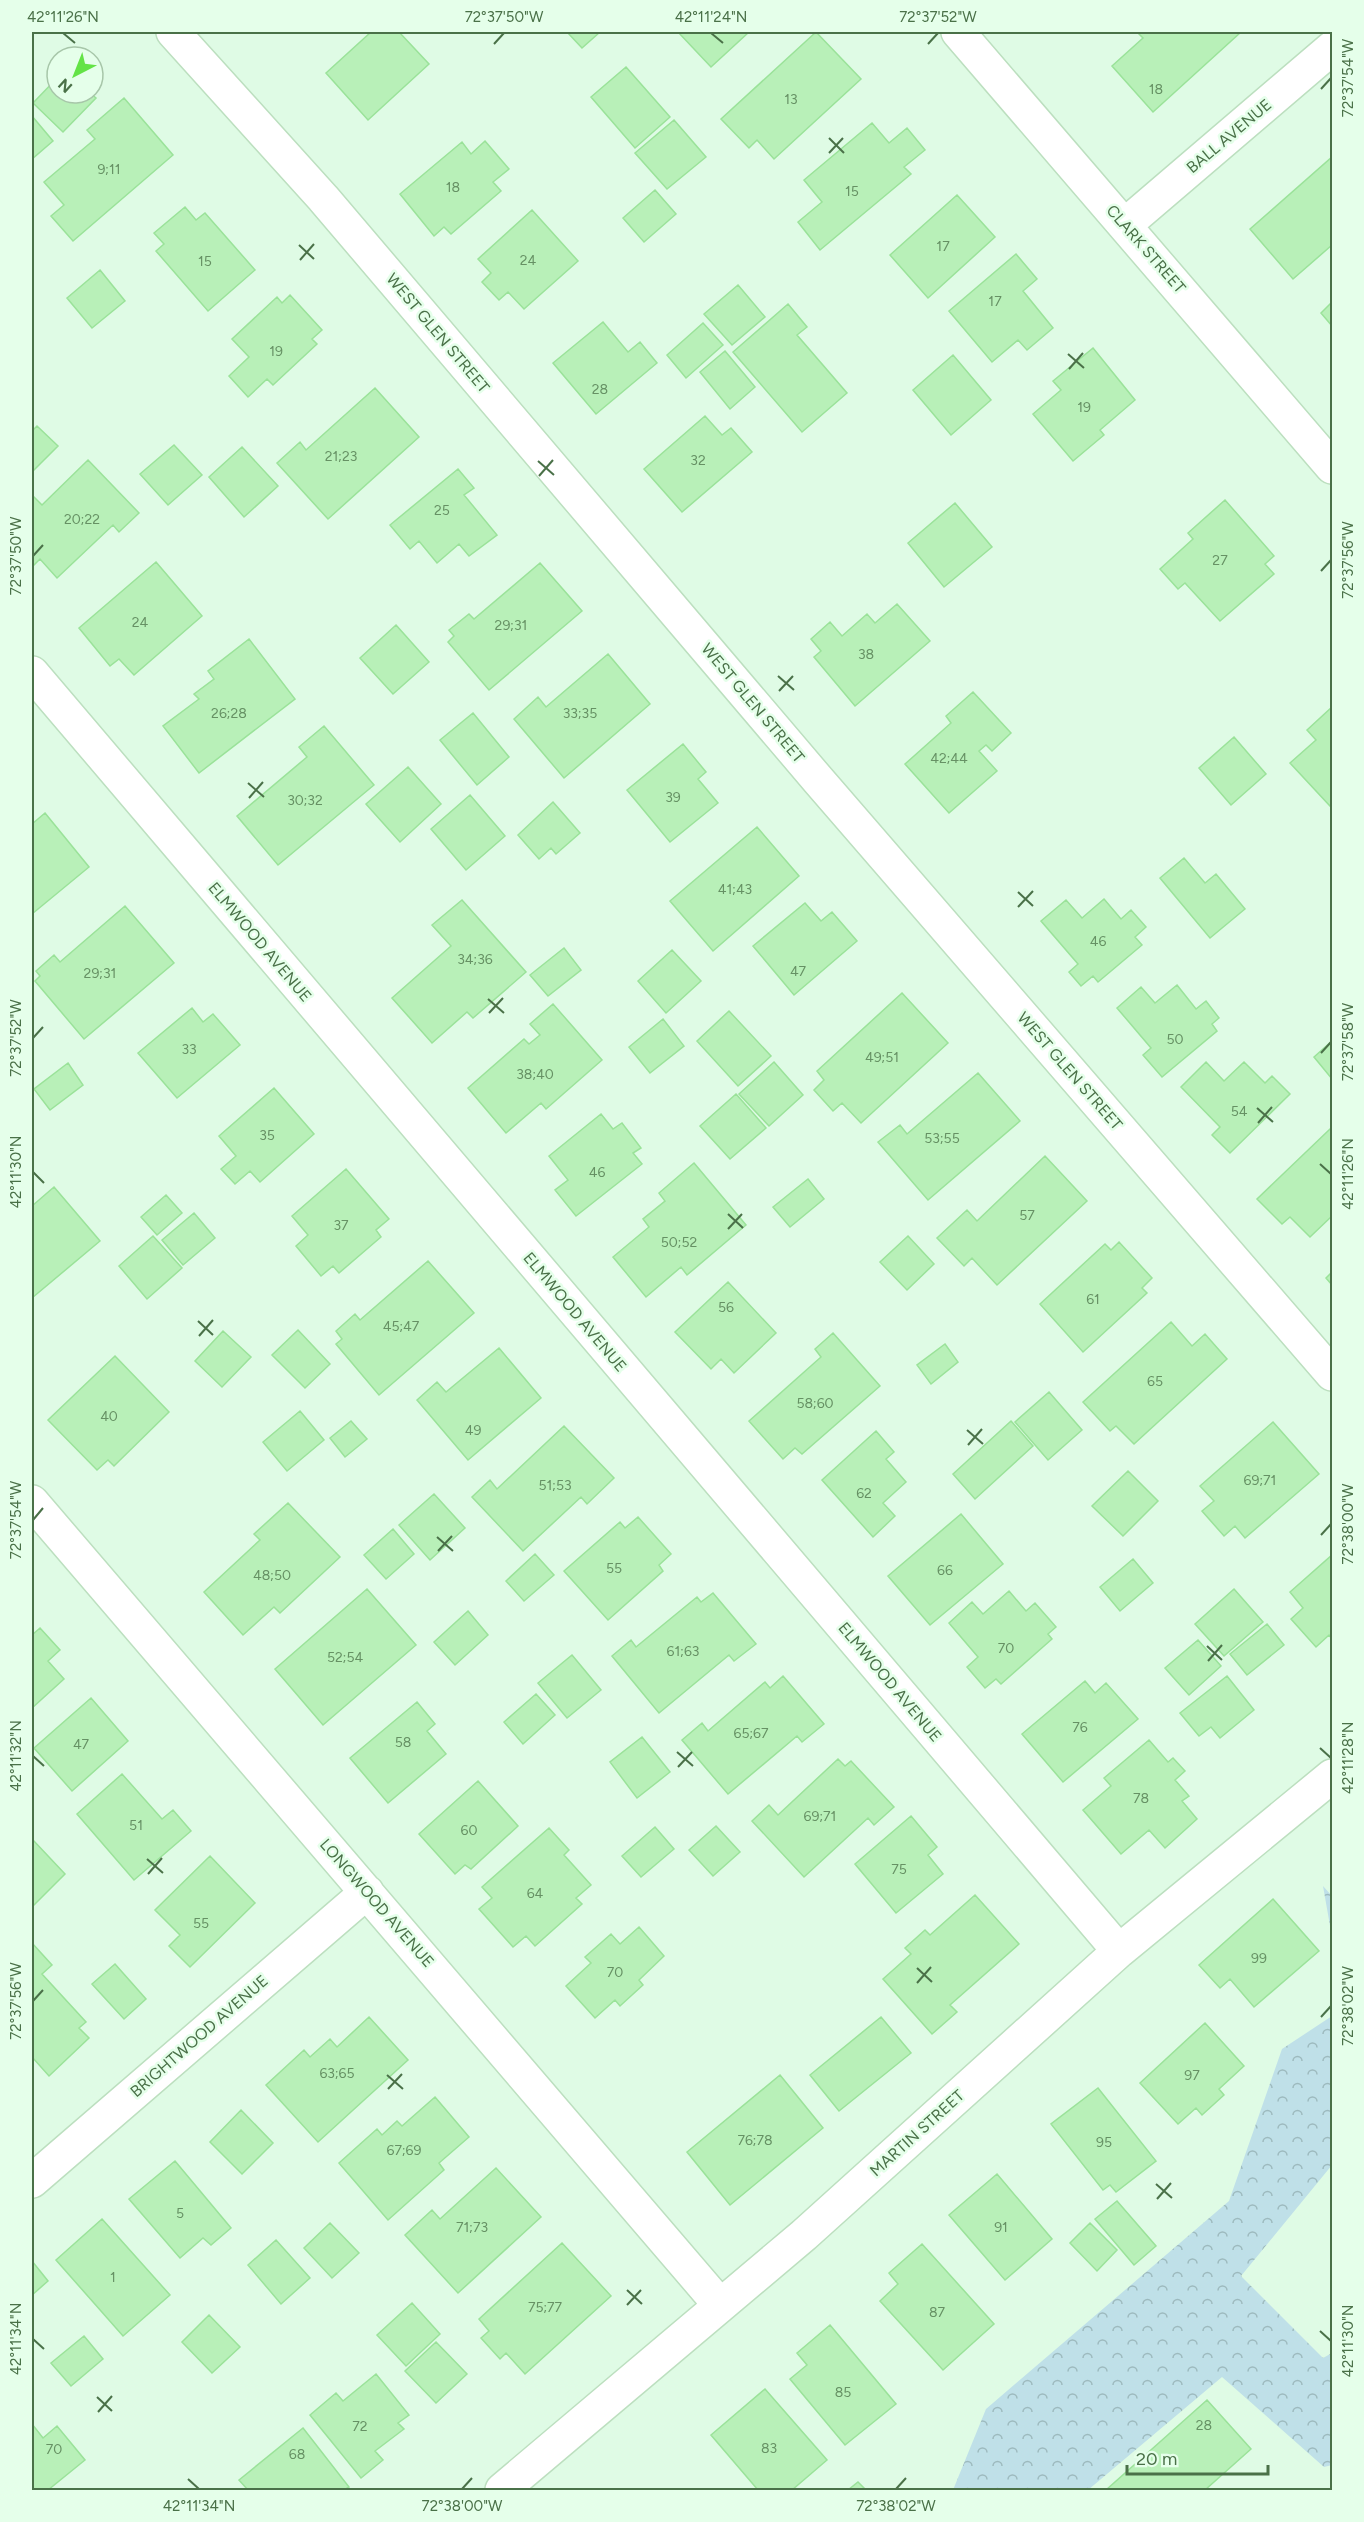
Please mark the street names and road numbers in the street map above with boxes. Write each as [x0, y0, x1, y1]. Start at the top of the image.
street label: BALL AVENUE [1183, 95, 1275, 177]
street label: CLARK STREET [1102, 201, 1190, 297]
street label: WEST GLEN STREET [382, 269, 494, 397]
street label: WEST GLEN STREET [697, 639, 809, 767]
street label: ELMWOOD AVENUE [204, 878, 316, 1006]
street label: WEST GLEN STREET [1014, 1008, 1127, 1134]
street label: ELMWOOD AVENUE [519, 1248, 631, 1376]
street label: ELMWOOD AVENUE [834, 1618, 946, 1746]
street label: LONGWOOD AVENUE [316, 1835, 438, 1971]
street label: BRIGHTWOOD AVENUE [126, 1971, 272, 2101]
street label: MARTIN STREET [866, 2086, 968, 2180]

